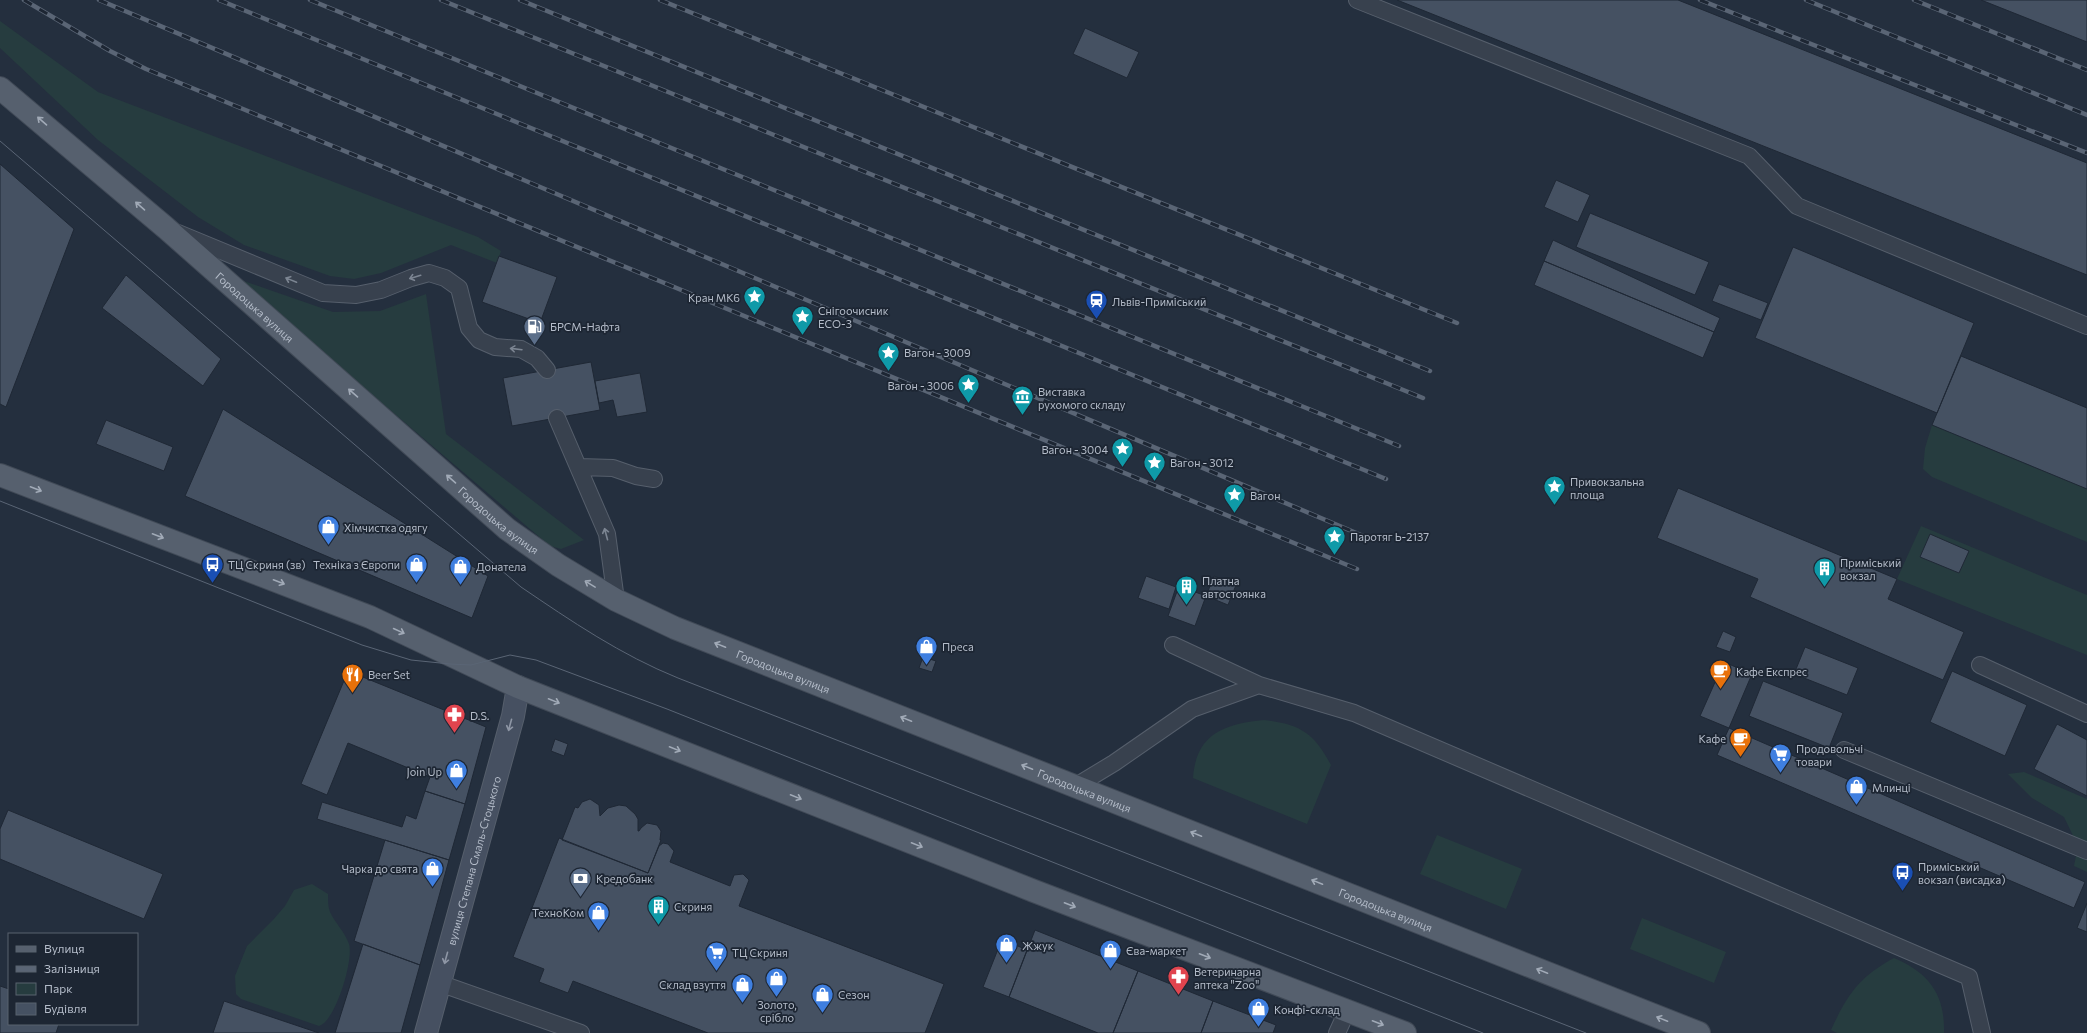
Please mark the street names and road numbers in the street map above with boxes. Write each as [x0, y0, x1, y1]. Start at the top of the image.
street label: Городоцька вулиця [213, 269, 297, 345]
street label: Городоцька вулиця [456, 483, 542, 556]
street label: Городоцька вулиця [735, 646, 832, 695]
street label: Городоцька вулиця [1036, 766, 1133, 814]
street label: вулиця Степана Смаль-Стоцького [444, 774, 503, 946]
street label: Городоцька вулиця [1337, 885, 1435, 934]

